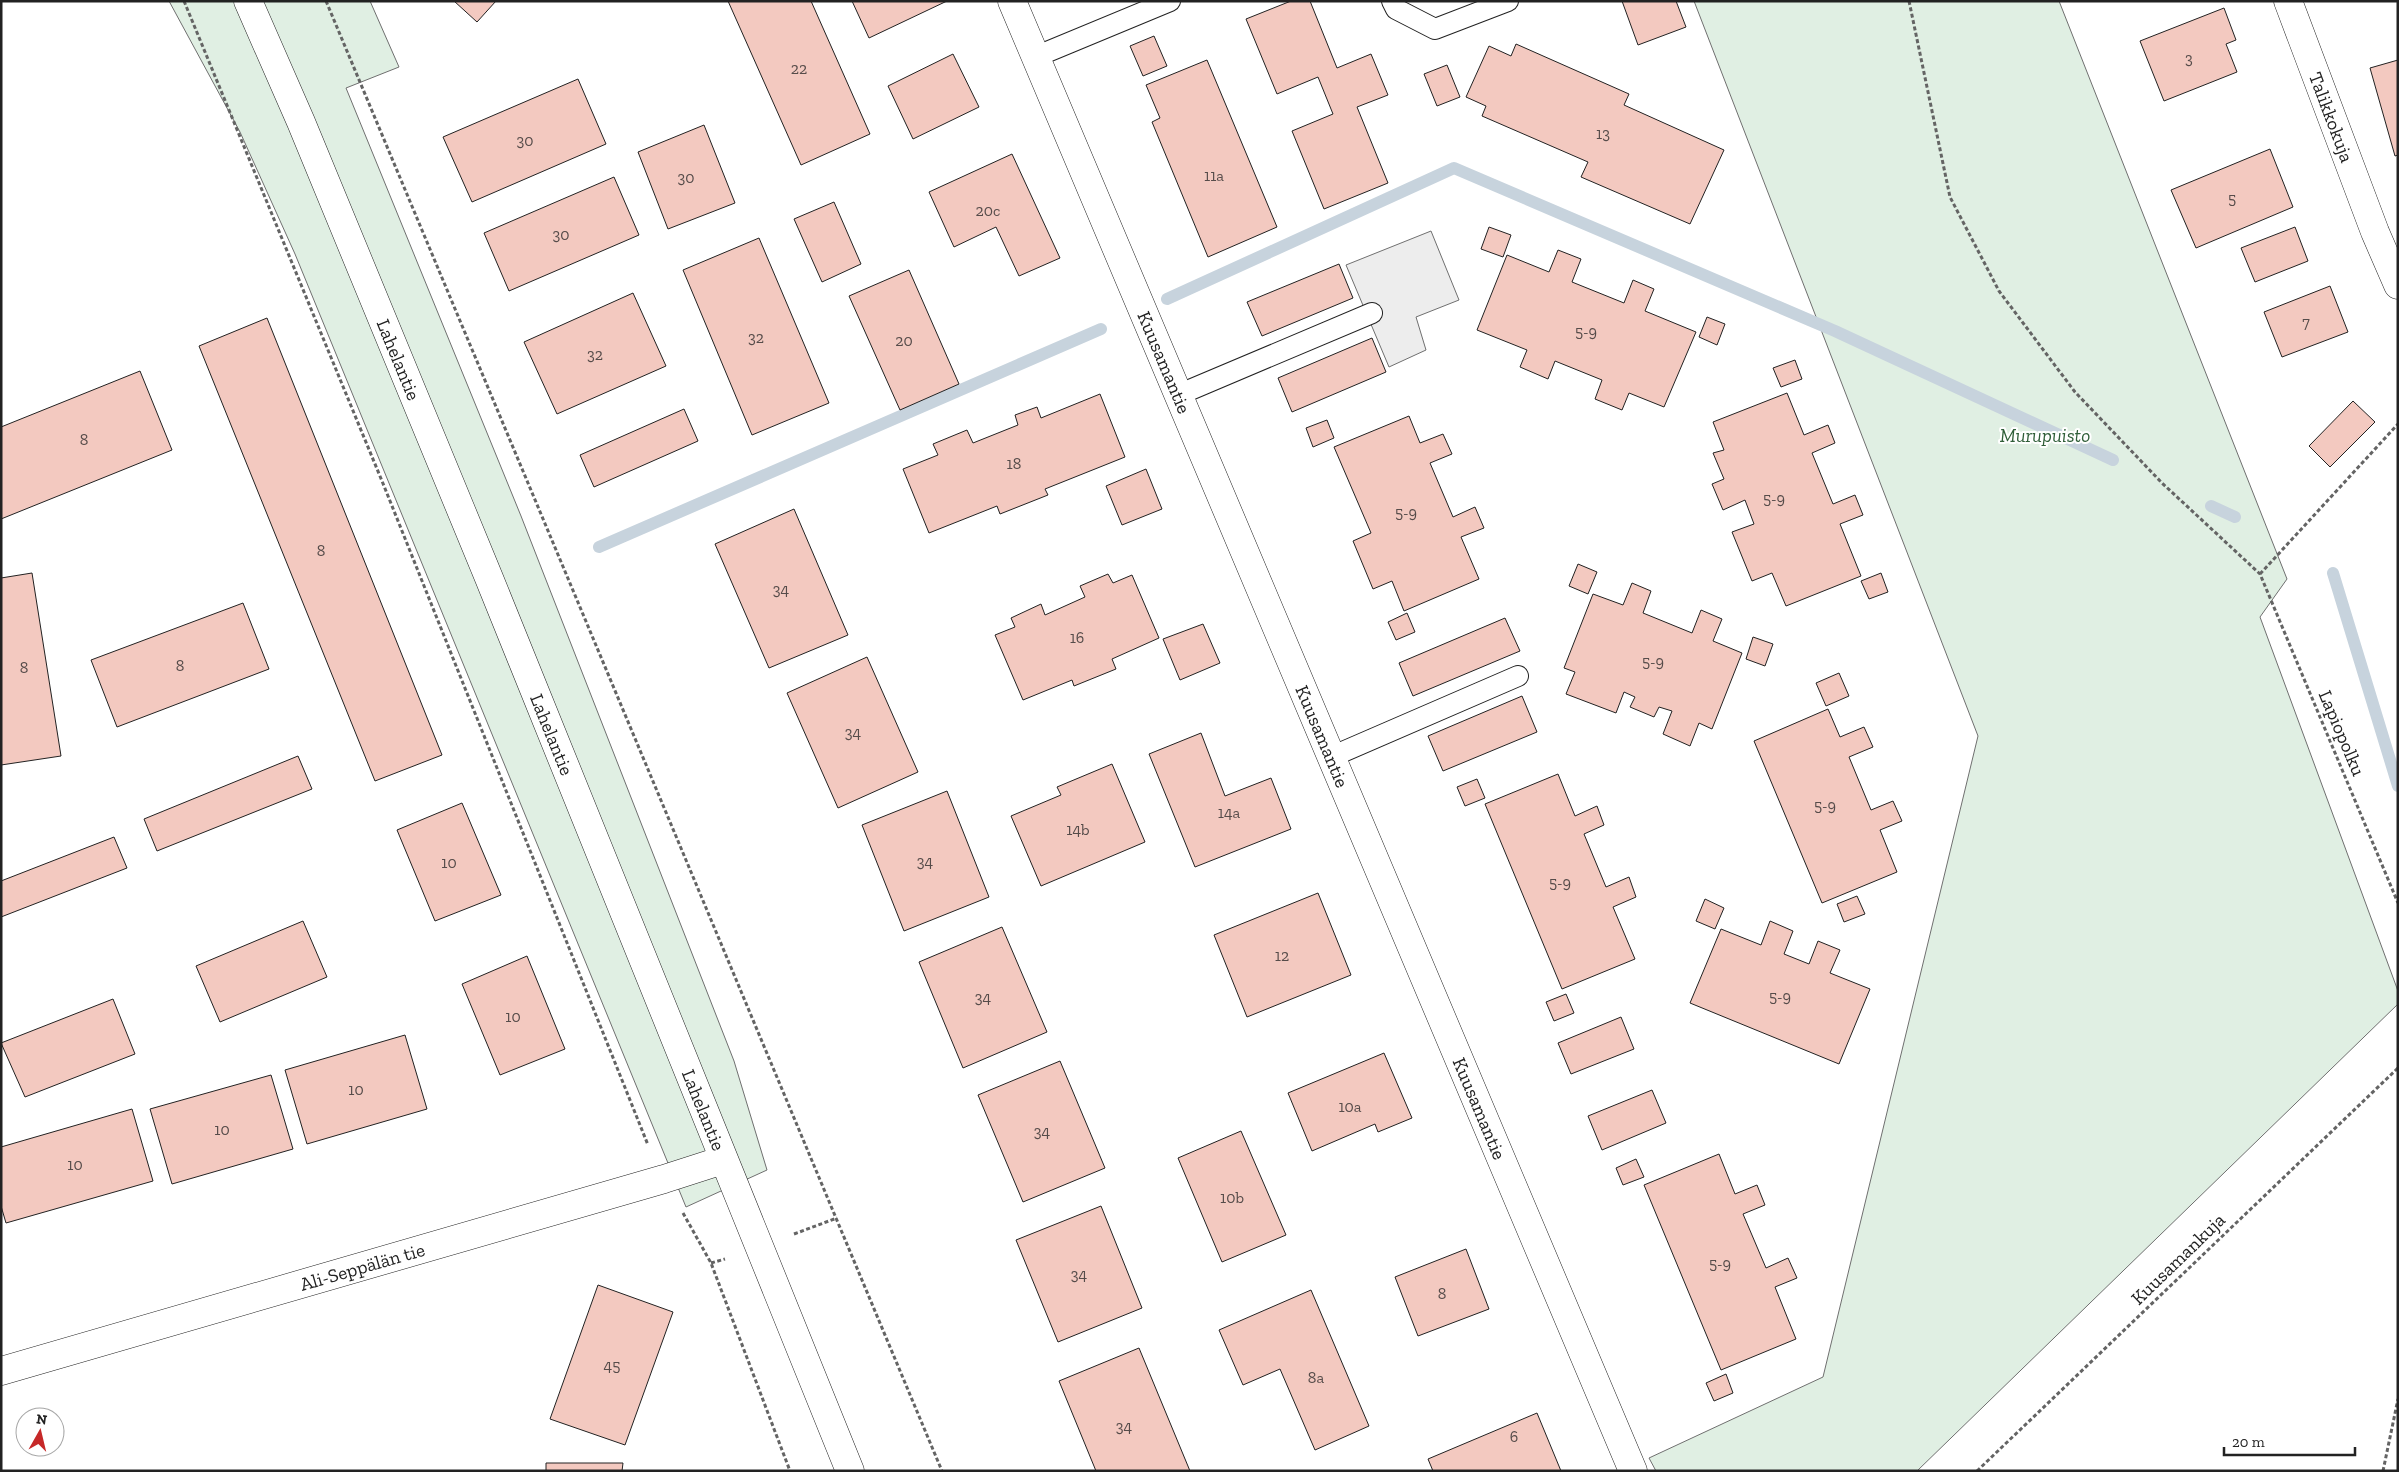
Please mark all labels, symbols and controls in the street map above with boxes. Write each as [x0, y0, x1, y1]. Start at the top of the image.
house number: 3 [2185, 49, 2193, 68]
house number: 22 [791, 59, 807, 78]
street label: Talikkokuja [2304, 69, 2359, 165]
house number: 13 [1596, 124, 1610, 143]
house number: 30 [516, 131, 534, 150]
house number: 11a [1204, 166, 1224, 185]
house number: 30 [677, 168, 695, 187]
house number: 5 [2228, 189, 2236, 208]
house number: 20c [976, 201, 1000, 220]
house number: 30 [552, 225, 570, 244]
street label: Kuusamantie [1133, 308, 1196, 417]
house number: 7 [2302, 313, 2310, 332]
street label: Lahelantie [372, 316, 426, 404]
house number: 5-9 [1575, 322, 1597, 341]
house number: 32 [748, 328, 764, 347]
house number: 20 [895, 331, 913, 350]
house number: 32 [587, 345, 603, 364]
park label: Murupuisto [2000, 424, 2090, 447]
house number: 8 [80, 430, 88, 449]
house number: 18 [1007, 454, 1021, 473]
house number: 5-9 [1763, 489, 1785, 508]
house number: 5-9 [1395, 503, 1417, 522]
house number: 8 [317, 541, 325, 560]
house number: 34 [773, 580, 790, 599]
house number: 16 [1070, 628, 1084, 647]
house number: 5-9 [1642, 652, 1664, 671]
house number: 8 [176, 656, 184, 675]
house number: 8 [20, 658, 28, 677]
street label: Kuusamantie [1291, 682, 1354, 791]
street label: Lapiopolku [2314, 687, 2370, 780]
street label: Lahelantie [526, 690, 579, 778]
house number: 34 [845, 723, 862, 742]
house number: 5-9 [1814, 796, 1836, 815]
house number: 14a [1218, 803, 1241, 822]
house number: 14b [1066, 820, 1090, 839]
house number: 34 [917, 852, 934, 871]
house number: 10 [441, 853, 457, 872]
house number: 5-9 [1549, 873, 1571, 892]
house number: 12 [1275, 946, 1289, 965]
house number: 5-9 [1769, 987, 1791, 1006]
house number: 34 [975, 988, 992, 1007]
house number: 10 [505, 1007, 521, 1026]
street label: Kuusamantie [1448, 1054, 1512, 1163]
street label: Lahelantie [677, 1066, 731, 1154]
house number: 10 [348, 1080, 364, 1099]
house number: 10a [1338, 1097, 1362, 1116]
house number: 10 [214, 1120, 230, 1139]
house number: 34 [1034, 1122, 1051, 1141]
house number: 10 [67, 1155, 83, 1174]
house number: 10b [1220, 1188, 1244, 1207]
street label: Kuusamankuja [2126, 1208, 2230, 1310]
street label: Ali-Seppälän tie [297, 1237, 427, 1295]
house number: 5-9 [1709, 1254, 1731, 1273]
house number: 34 [1071, 1265, 1088, 1284]
house number: 8 [1438, 1284, 1446, 1303]
house number: 45 [604, 1356, 620, 1375]
house number: 8a [1308, 1368, 1324, 1387]
north arrow [15, 1407, 65, 1457]
text: N [35, 1410, 49, 1429]
house number: 34 [1116, 1417, 1133, 1436]
scale bar [2224, 1424, 2355, 1456]
house number: 6 [1510, 1427, 1518, 1446]
text: 20 m [2232, 1433, 2265, 1451]

